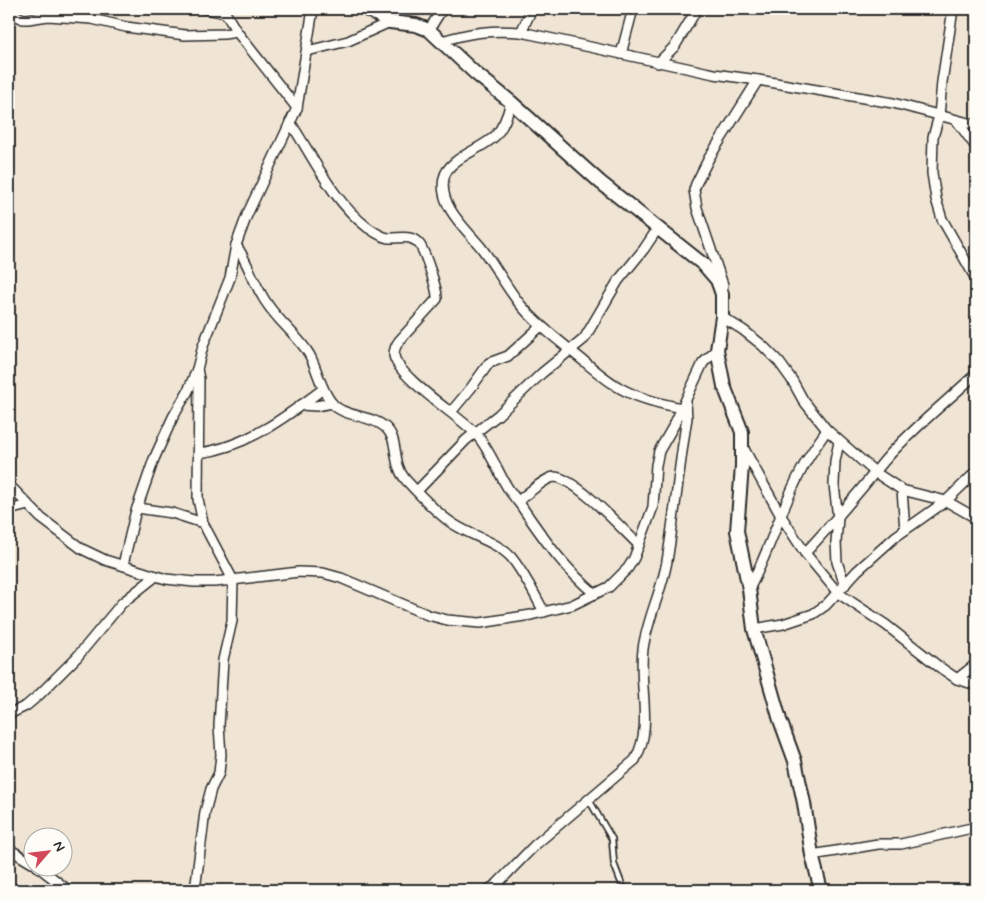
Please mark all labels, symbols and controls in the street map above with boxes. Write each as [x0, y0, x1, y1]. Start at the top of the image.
north arrow [22, 826, 72, 876]
text: N [48, 838, 69, 855]

